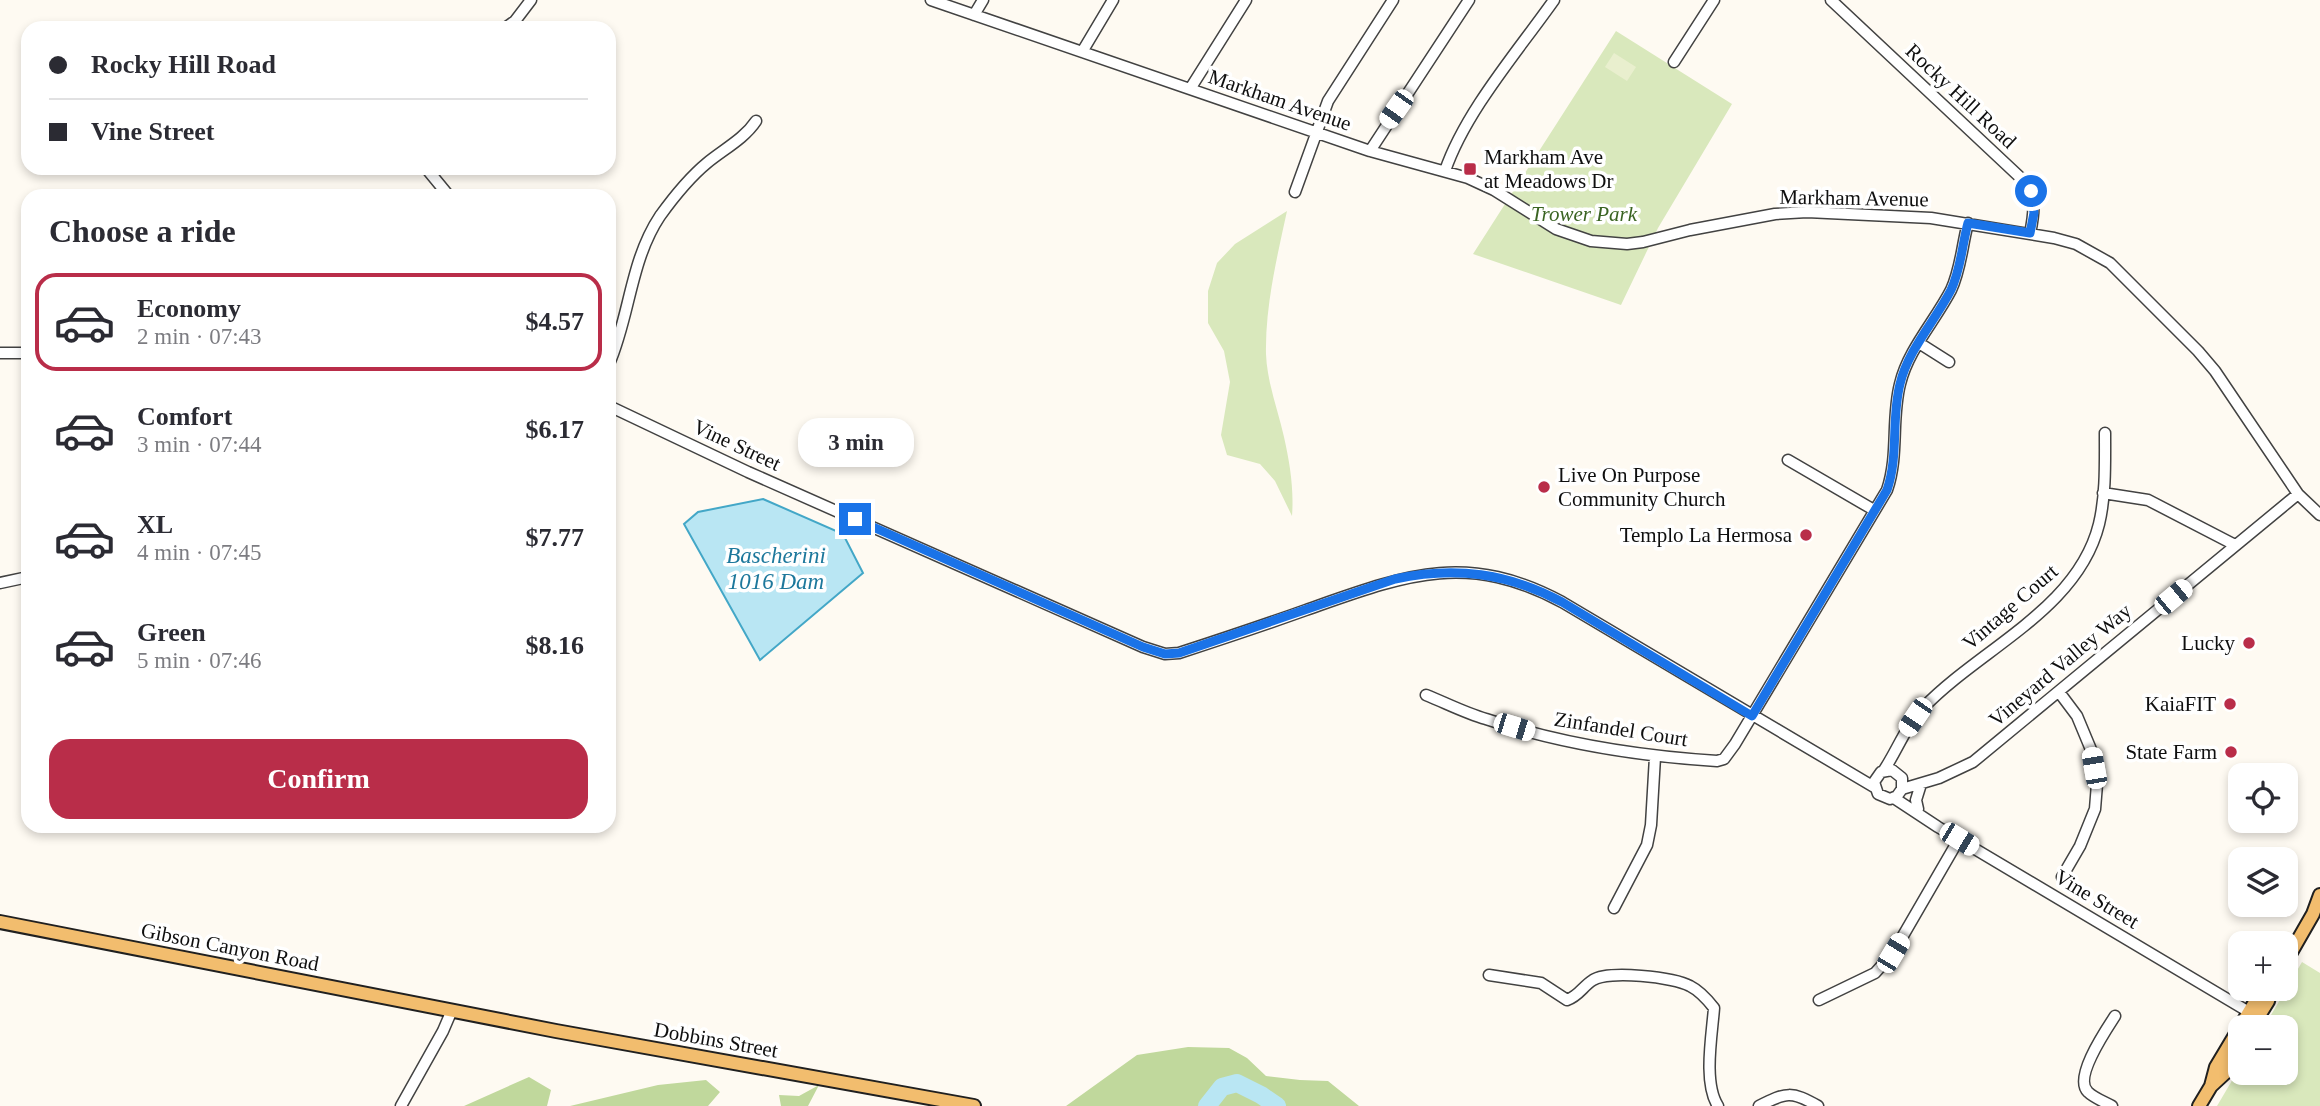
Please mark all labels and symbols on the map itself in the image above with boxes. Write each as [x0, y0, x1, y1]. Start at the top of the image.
street label: Rocky Hill Road [1901, 39, 2022, 154]
street label: Markham Avenue [1205, 64, 1355, 136]
car [1376, 86, 1417, 132]
place label: Markham Ave at Meadows Dr [1484, 145, 1613, 193]
marker: Markham Ave at Meadows Dr [1462, 161, 1478, 177]
route start [2015, 175, 2047, 207]
street label: Markham Avenue [1779, 185, 1929, 211]
park label: Trower Park [1531, 202, 1638, 226]
street label: Vine Street [689, 414, 785, 476]
callout: 3 min [797, 418, 913, 466]
place label: Live On Purpose Community Church [1558, 463, 1726, 511]
marker: Live On Purpose Community Church [1536, 479, 1552, 495]
route end [839, 503, 871, 535]
place label: Templo La Hermosa [1620, 523, 1793, 547]
marker: Templo La Hermosa [1798, 527, 1814, 543]
water label: Bascherini 1016 Dam [726, 543, 826, 594]
street label: Vintage Court [1957, 559, 2063, 655]
car [2151, 575, 2196, 619]
street label: Vineyard Valley Way [1984, 598, 2136, 731]
place label: Lucky [2181, 631, 2235, 655]
marker: Lucky [2241, 635, 2257, 651]
place label: KaiaFIT [2145, 692, 2216, 716]
car [1895, 694, 1936, 740]
marker: KaiaFIT [2222, 696, 2238, 712]
street label: Zinfandel Court [1553, 707, 1690, 751]
car [1491, 711, 1538, 743]
place label: State Farm [2125, 740, 2217, 764]
marker: State Farm [2223, 744, 2239, 760]
car [2081, 745, 2108, 791]
car [1936, 819, 1983, 859]
street label: Vine Street [2051, 865, 2144, 934]
street label: Gibson Canyon Road [139, 918, 322, 976]
car [1874, 930, 1913, 976]
street label: Dobbins Street [652, 1017, 780, 1063]

